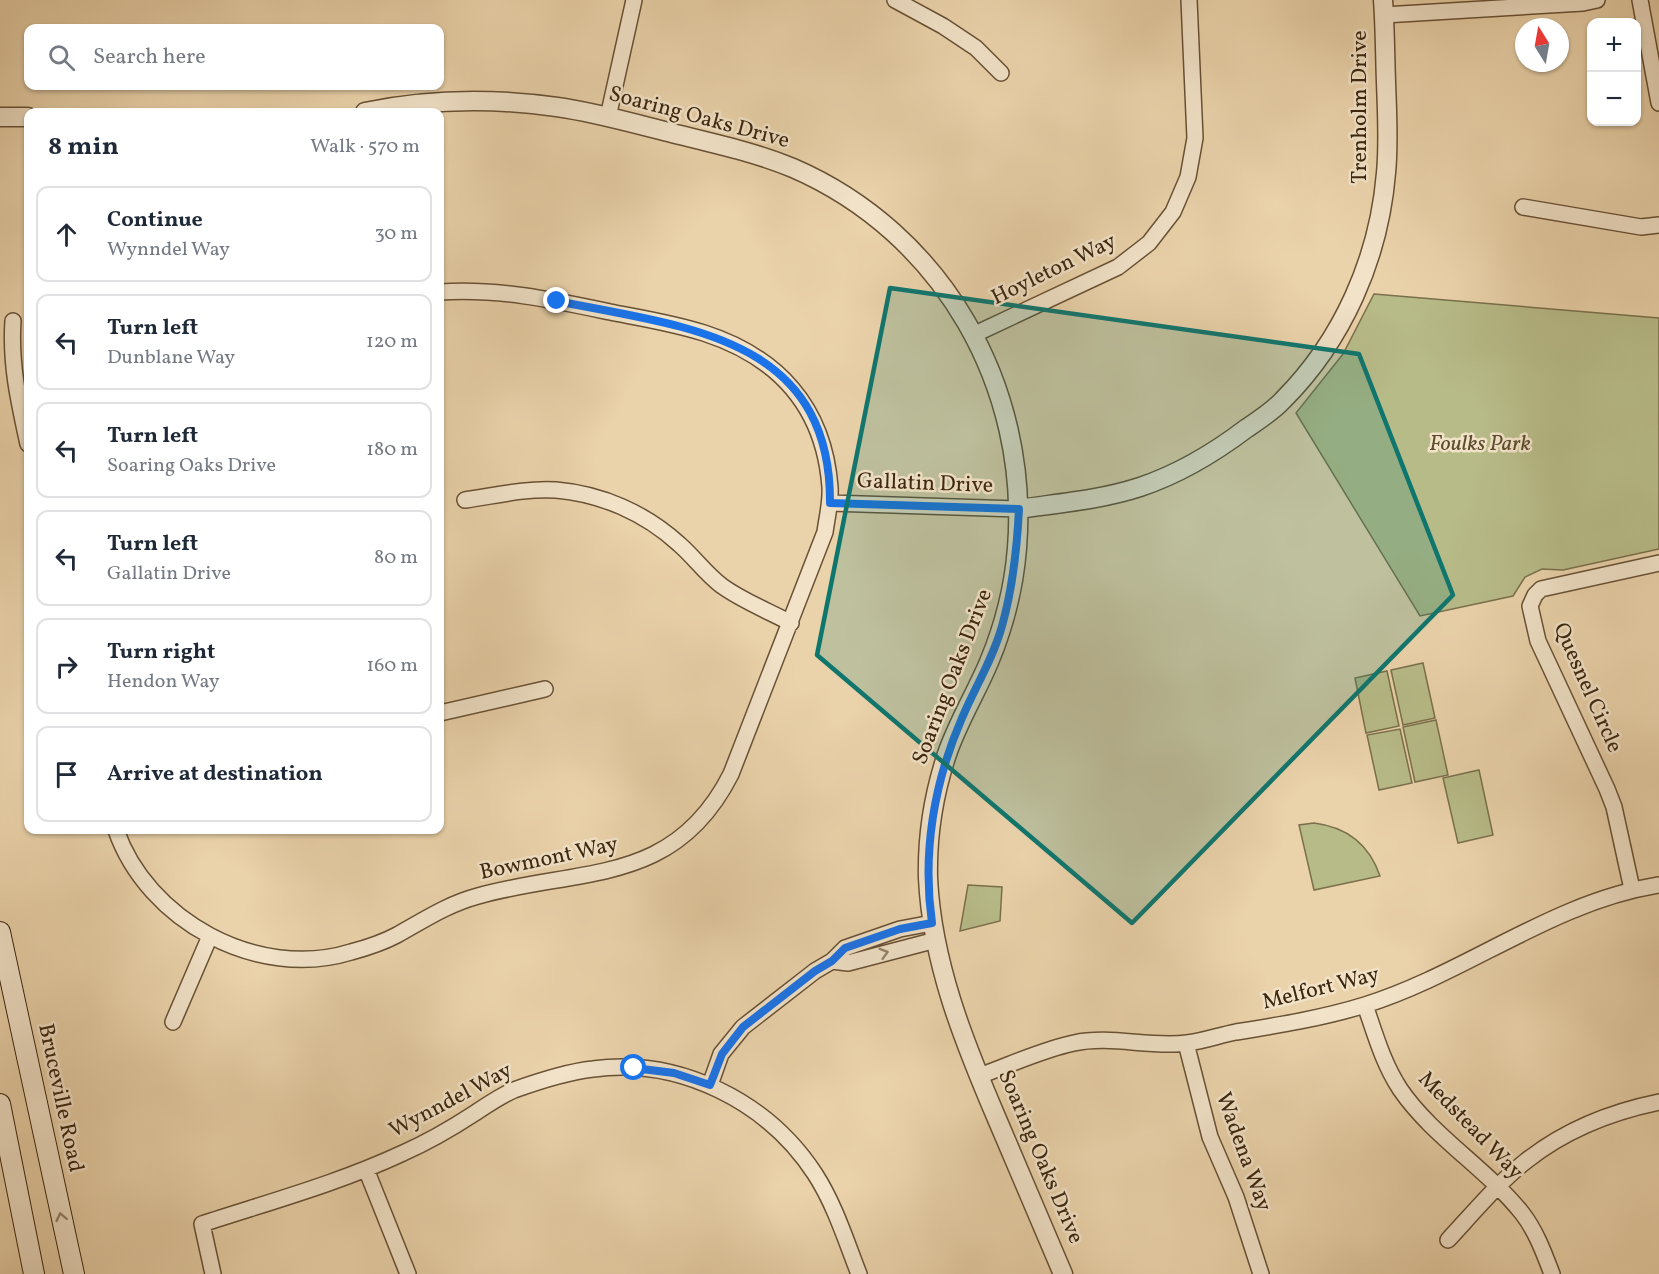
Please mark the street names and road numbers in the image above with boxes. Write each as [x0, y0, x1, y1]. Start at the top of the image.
street label: Trenholm Drive [1345, 30, 1376, 184]
street label: Soaring Oaks Drive [605, 79, 793, 157]
street label: Hoyleton Way [986, 226, 1122, 314]
street label: Gallatin Drive [856, 466, 994, 502]
street label: Soaring Oaks Drive [905, 585, 1001, 769]
street label: Quesnel Circle [1544, 618, 1630, 758]
street label: Bowmont Way [477, 829, 621, 889]
street label: Melfort Way [1259, 959, 1383, 1019]
street label: Bruceville Road [29, 1021, 91, 1175]
street label: Wynndel Way [384, 1056, 518, 1146]
street label: Soaring Oaks Drive [989, 1065, 1091, 1249]
street label: Medstead Way [1410, 1065, 1530, 1187]
street label: Wadena Way [1207, 1088, 1279, 1216]

